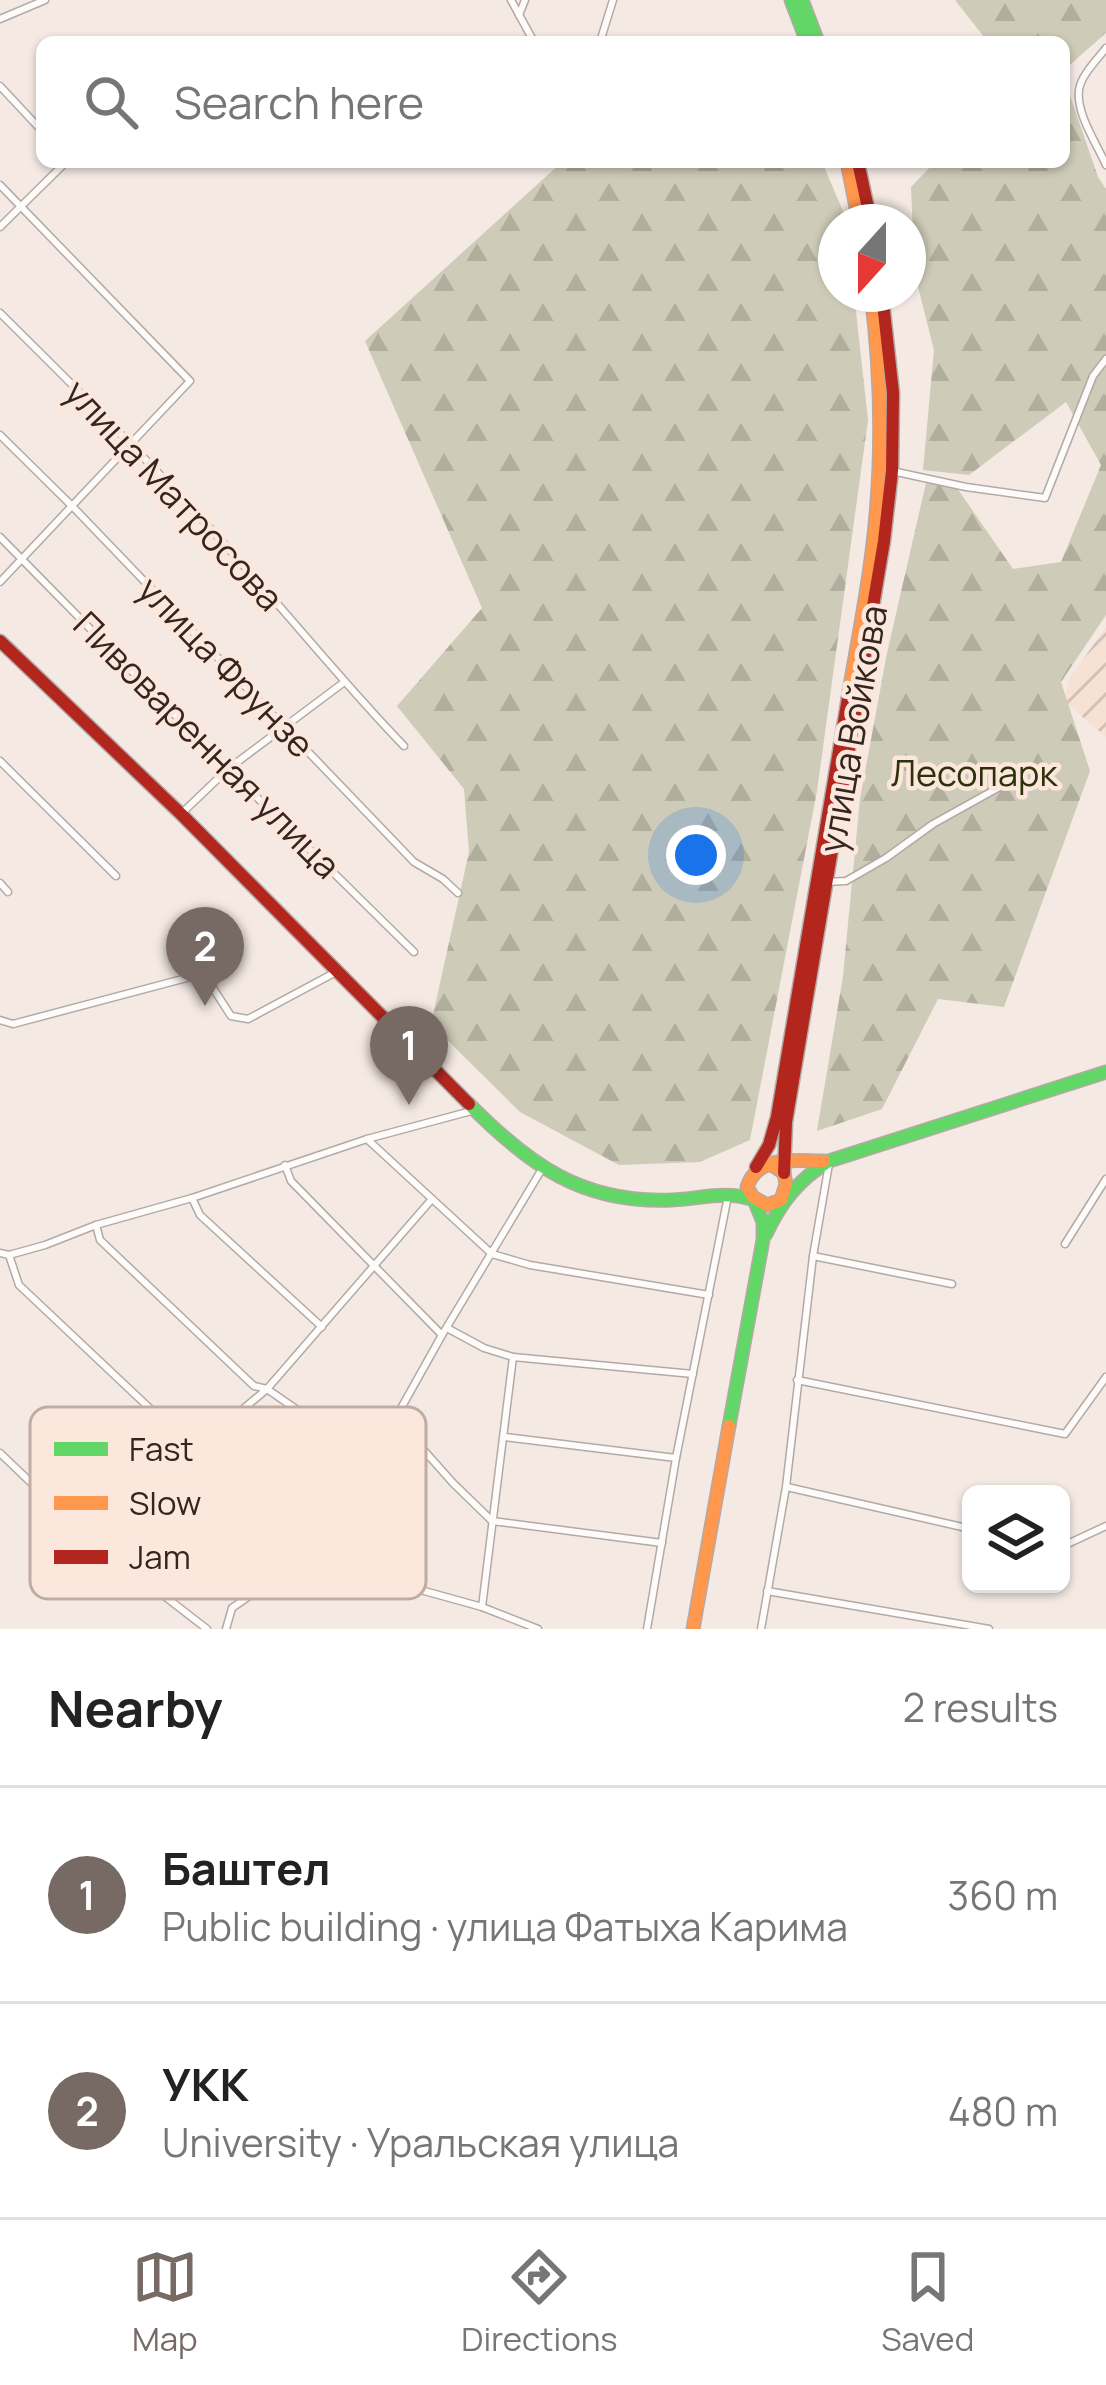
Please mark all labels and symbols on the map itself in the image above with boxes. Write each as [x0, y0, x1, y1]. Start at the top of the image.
north arrow [818, 204, 926, 312]
street label: улица Матросова [54, 368, 295, 621]
street label: улица Фрунзе [127, 565, 325, 768]
street label: Пивоваренная улица [63, 600, 352, 889]
street label: улица Войкова [807, 601, 898, 857]
park label: Лесопарк [891, 748, 1058, 797]
your location [666, 825, 726, 885]
pin: 2 [166, 907, 244, 1006]
pin: 1 [370, 1006, 448, 1105]
legend [30, 1407, 426, 1599]
text: Fast [129, 1426, 194, 1471]
text: Slow [129, 1480, 201, 1525]
text: Jam [129, 1534, 191, 1579]

